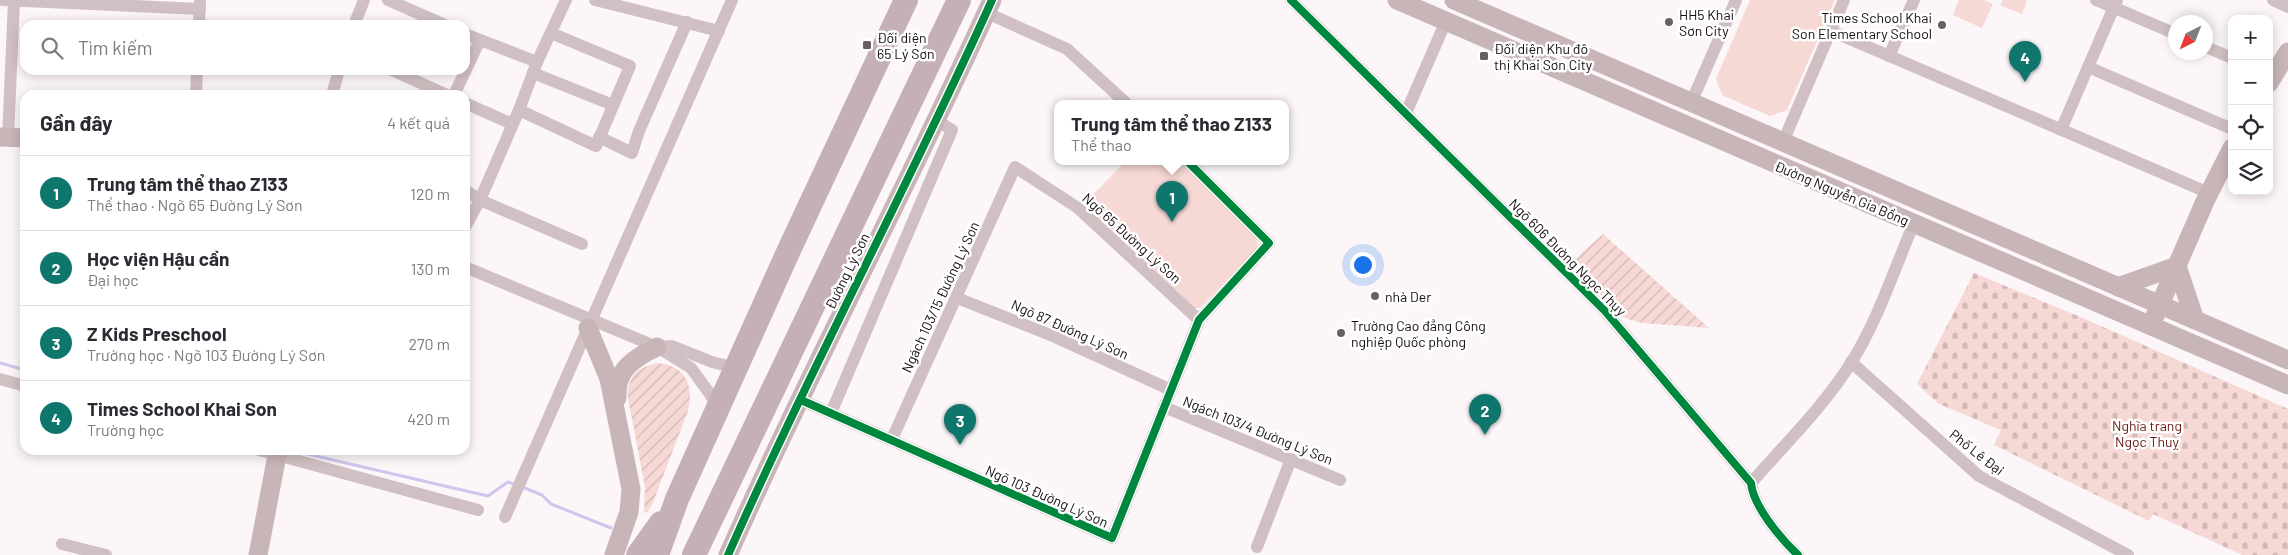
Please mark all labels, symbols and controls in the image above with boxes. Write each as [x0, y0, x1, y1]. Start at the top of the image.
place label: HH5 Khai Sơn City [1679, 6, 1734, 39]
place label: Times School Khai Son Elementary School [1792, 9, 1932, 42]
north arrow [2168, 15, 2213, 60]
map controls [2228, 15, 2273, 195]
button: + [2228, 15, 2273, 60]
marker: HH5 Khai Sơn City [1663, 16, 1675, 28]
marker: Times School Khai Son Elementary School [1936, 19, 1948, 31]
search box [20, 20, 470, 75]
place label: Đối diện 65 Lý Sơn [877, 29, 934, 62]
icon: search [38, 34, 66, 62]
text: Tìm kiếm [78, 36, 153, 59]
marker: Đối diện 65 Lý Sơn [861, 39, 873, 51]
place label: Đối diện Khu đô thị Khai Sơn City [1494, 40, 1593, 73]
pin: 4 [2009, 41, 2041, 82]
marker: Đối diện Khu đô thị Khai Sơn City [1478, 50, 1490, 62]
button: − [2228, 60, 2273, 105]
popup [1054, 100, 1289, 165]
button: locate [2228, 105, 2273, 150]
text: Gần đây [40, 110, 113, 135]
text: Trung tâm thể thao Z133 [1071, 112, 1272, 135]
text: 4 kết quả [387, 113, 450, 132]
text: Thể thao [1071, 135, 1132, 154]
button: layers [2228, 150, 2273, 195]
street label: Đường Nguyễn Gia Bồng [1772, 157, 1912, 229]
text: Trung tâm thể thao Z133 [87, 172, 288, 195]
pin: 1 [1156, 181, 1188, 222]
text: 1 [53, 184, 59, 203]
text: 120 m [410, 184, 450, 203]
street label: Ngõ 65 Đường Lý Sơn [1079, 189, 1185, 287]
text: Thể thao · Ngõ 65 Đường Lý Sơn [87, 195, 303, 214]
street label: Ngõ 606 Đường Ngọc Thụy [1506, 195, 1630, 319]
street label: Ngách 103/15 Đường Lý Sơn [898, 219, 982, 375]
street label: Đường Lý Sơn [821, 230, 873, 312]
text: Học viện Hậu cần [87, 247, 229, 270]
your location [1350, 252, 1376, 278]
text: 2 [52, 259, 60, 278]
text: 130 m [411, 259, 450, 278]
text: Đại học [87, 270, 139, 289]
place label: nhà Der [1385, 288, 1431, 305]
marker: nhà Der [1369, 290, 1381, 302]
street label: Ngõ 87 Đường Lý Sơn [1009, 296, 1131, 362]
place label: Trường Cao đẳng Công nghiệp Quốc phòng [1351, 317, 1486, 350]
text: Z Kids Preschool [87, 322, 227, 345]
marker: Trường Cao đẳng Công nghiệp Quốc phòng [1335, 327, 1347, 339]
text: 3 [52, 334, 60, 353]
text: 270 m [408, 334, 450, 353]
text: Trường học · Ngõ 103 Đường Lý Sơn [87, 345, 325, 364]
street label: Ngách 103/4 Đường Lý Sơn [1181, 392, 1335, 468]
pin: 2 [1469, 394, 1501, 435]
text: Times School Khai Son [87, 397, 277, 420]
pin: 3 [944, 404, 976, 445]
text: 4 [51, 409, 61, 428]
text: 420 m [407, 409, 450, 428]
park label: Nghĩa trang Ngọc Thuỵ [2112, 417, 2182, 450]
text: Trường học [87, 420, 164, 439]
street label: Phố Lê Đại [1946, 425, 2008, 479]
street label: Ngõ 103 Đường Lý Sơn [983, 461, 1111, 531]

